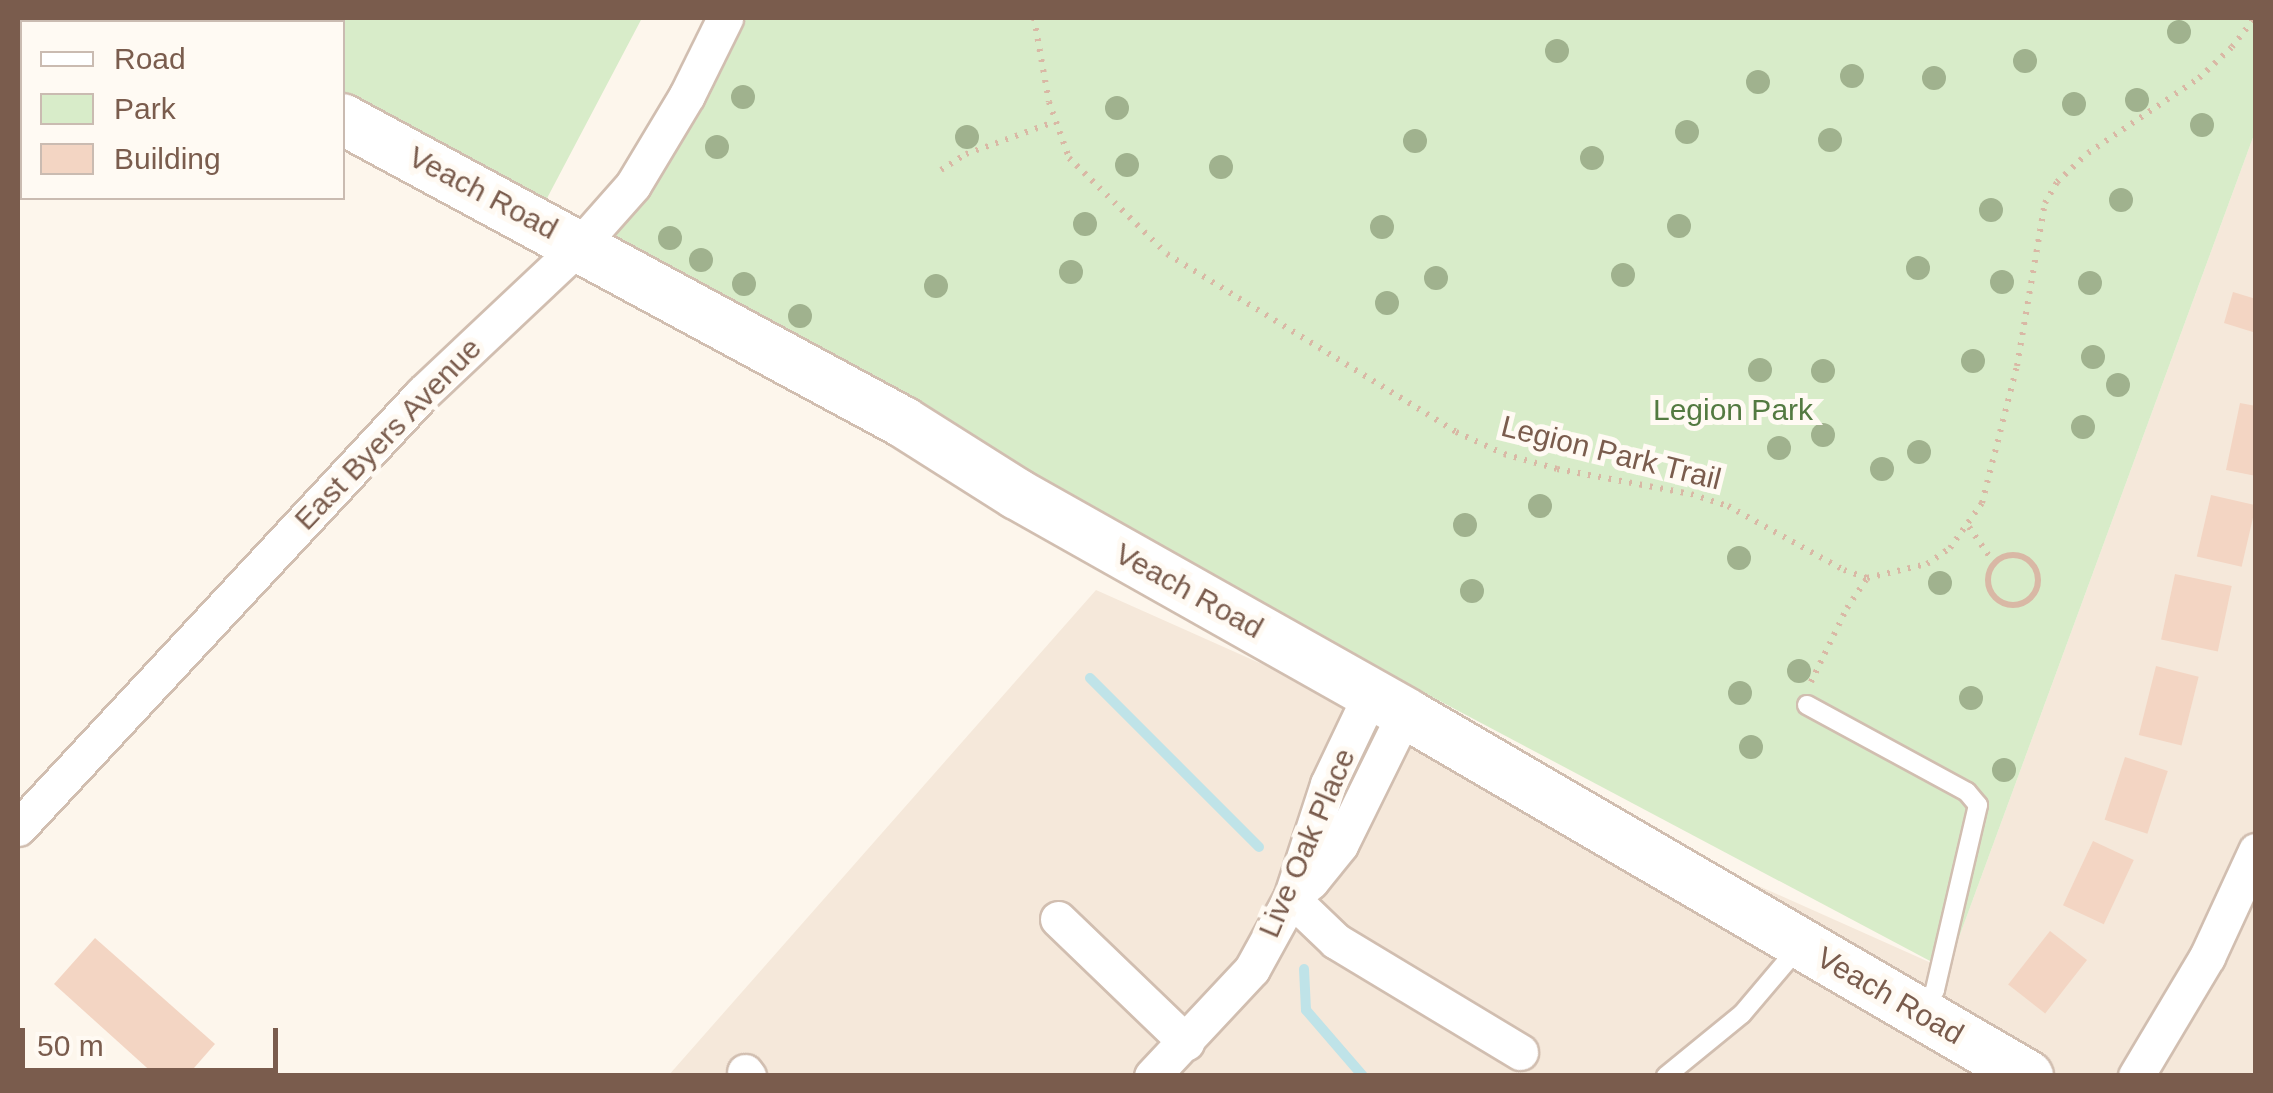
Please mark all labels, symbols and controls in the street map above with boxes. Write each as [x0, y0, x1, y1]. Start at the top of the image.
legend [20, 20, 345, 200]
text: Road [114, 42, 186, 75]
text: Park [114, 92, 176, 125]
street label: Veach Road [402, 139, 564, 247]
text: Building [114, 142, 221, 175]
street label: East Byers Avenue [287, 330, 489, 538]
park label: Legion Park [1653, 392, 1813, 428]
street label: Legion Park Trail [1497, 408, 1725, 498]
street label: Veach Road [1109, 536, 1269, 646]
street label: Live Oak Place [1251, 743, 1363, 943]
street label: Veach Road [1810, 940, 1970, 1052]
scale bar [25, 1008, 282, 1070]
text: 50 m [37, 1029, 104, 1062]

